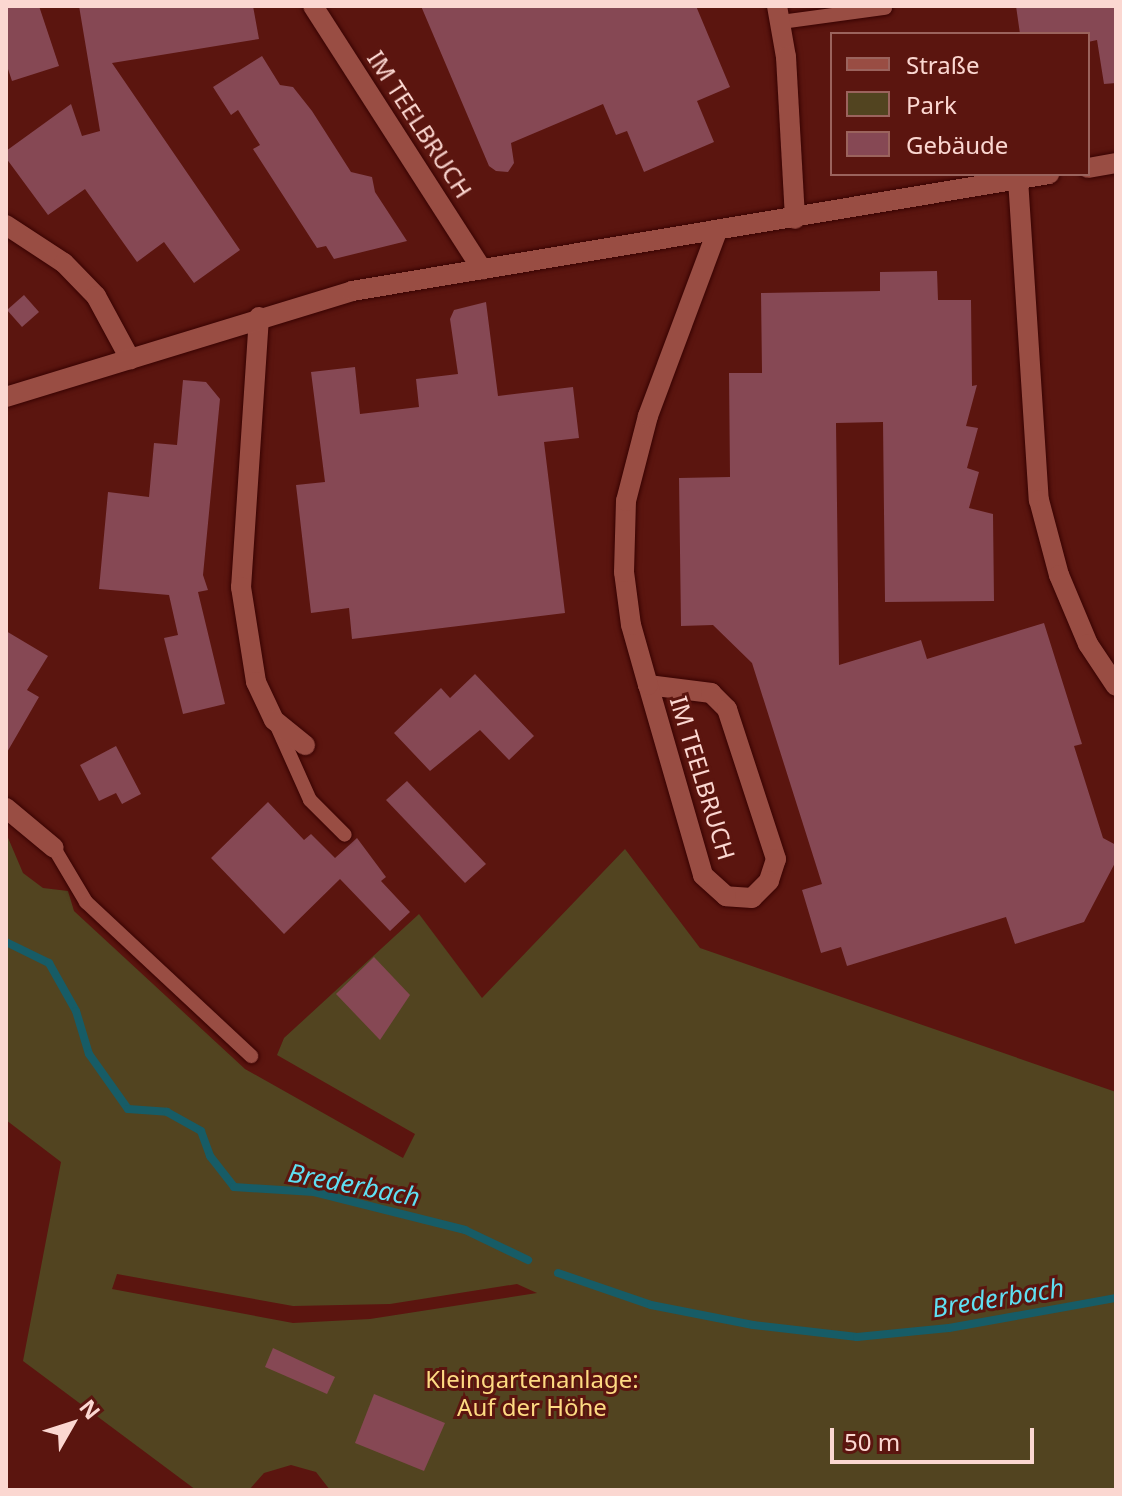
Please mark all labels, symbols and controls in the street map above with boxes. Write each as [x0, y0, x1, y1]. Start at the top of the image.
legend [830, 32, 1090, 176]
street label: IM TEELBRUCH [362, 45, 478, 203]
text: Straße [906, 48, 979, 81]
text: Park [906, 88, 957, 121]
text: Gebäude [906, 128, 1008, 161]
street label: IM TEELBRUCH [664, 693, 742, 863]
water label: Brederbach [286, 1157, 422, 1213]
water label: Brederbach [930, 1272, 1066, 1324]
park label: Kleingartenanlage: Auf der Höhe [425, 1365, 639, 1421]
north arrow [32, 1384, 112, 1464]
text: N [73, 1392, 108, 1425]
scale bar [834, 1412, 1038, 1462]
text: 50 m [844, 1425, 900, 1458]

